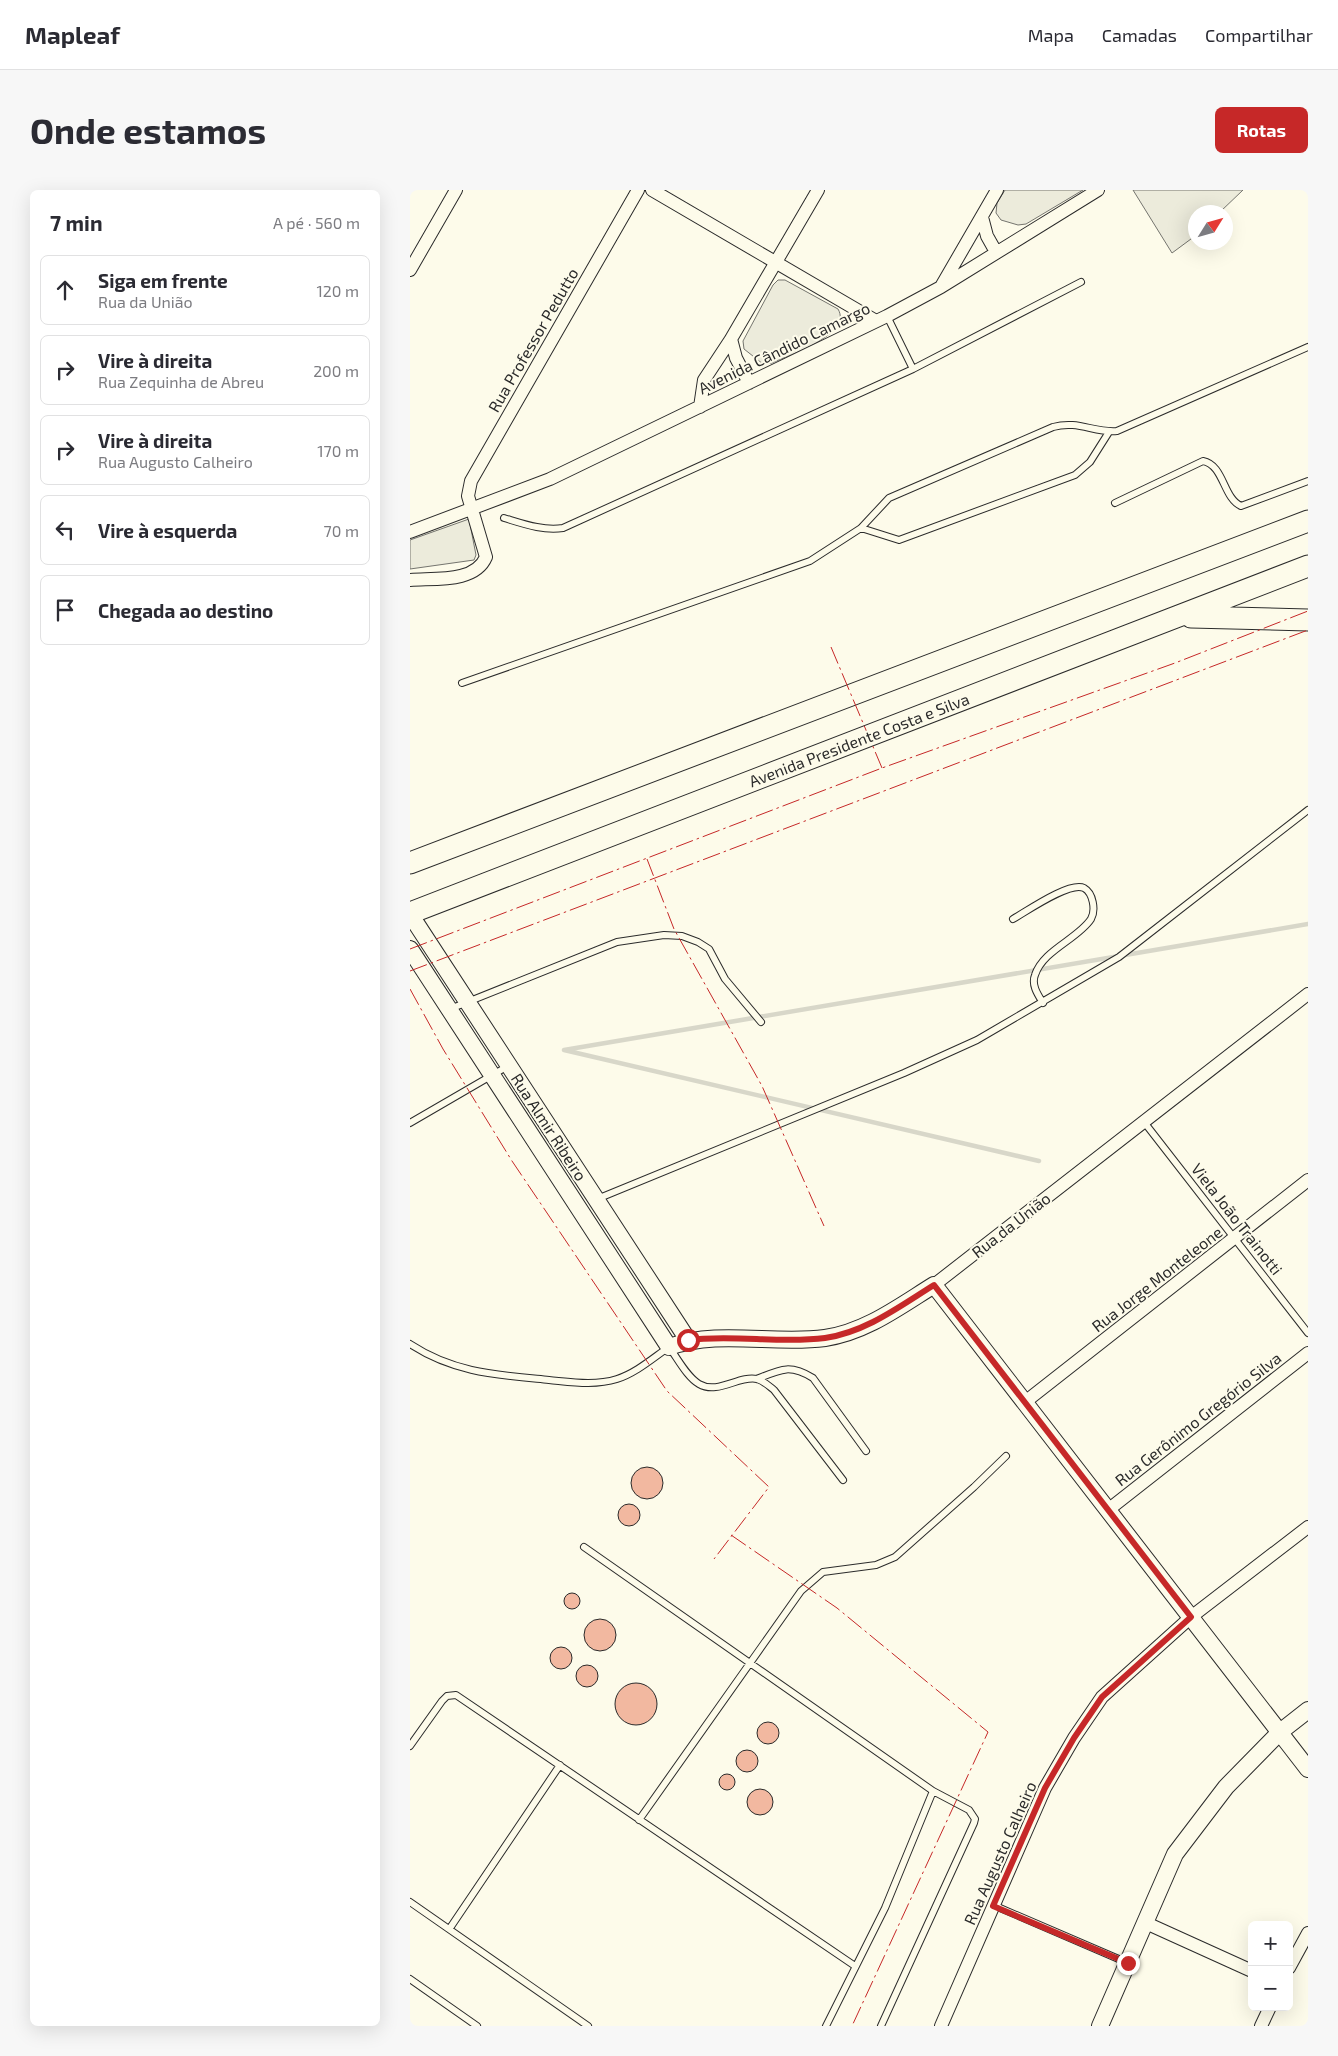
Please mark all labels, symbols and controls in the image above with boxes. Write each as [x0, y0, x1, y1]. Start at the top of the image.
text: Mapleaf [25, 20, 120, 49]
text: Mapa [1028, 24, 1074, 46]
text: Camadas [1102, 24, 1177, 46]
text: Compartilhar [1205, 24, 1313, 46]
button: Rotas [1215, 107, 1308, 153]
text: Onde estamos [30, 109, 266, 151]
north arrow [1188, 205, 1233, 250]
text: 7 min [50, 210, 103, 235]
text: A pé · 560 m [273, 213, 360, 232]
street label: Rua Professor Pedutto [484, 264, 582, 415]
text: Siga em frente [98, 269, 228, 292]
icon: ahead [51, 276, 79, 304]
text: 120 m [316, 281, 359, 300]
text: Rua da União [98, 292, 193, 311]
street label: Avenida Cândido Camargo [695, 298, 873, 397]
text: Vire à direita [98, 349, 212, 372]
icon: right [51, 356, 79, 384]
text: 200 m [313, 361, 359, 380]
text: Rua Zequinha de Abreu [98, 372, 264, 391]
text: Vire à direita [98, 429, 212, 452]
icon: right [51, 436, 79, 464]
text: 170 m [317, 441, 359, 460]
text: Rua Augusto Calheiro [98, 452, 253, 471]
icon: left [51, 516, 79, 544]
text: Vire à esquerda [98, 519, 237, 542]
text: 70 m [324, 521, 359, 540]
icon: arrive [51, 596, 79, 624]
text: Chegada ao destino [98, 599, 273, 622]
street label: Avenida Presidente Costa e Silva [746, 689, 972, 790]
street label: Rua Almir Ribeiro [508, 1069, 591, 1184]
street label: Viela João Trainotti [1188, 1159, 1287, 1278]
street label: Rua da União [968, 1188, 1054, 1261]
street label: Rua Jorge Monteleone [1088, 1222, 1226, 1335]
route start [677, 1329, 700, 1352]
street label: Rua Gerônimo Gregório Silva [1111, 1348, 1285, 1489]
street label: Rua Augusto Calheiro [959, 1778, 1040, 1927]
map controls [1248, 1921, 1293, 2011]
button: + [1248, 1921, 1293, 1966]
route end [1117, 1952, 1140, 1975]
button: − [1248, 1966, 1293, 2011]

